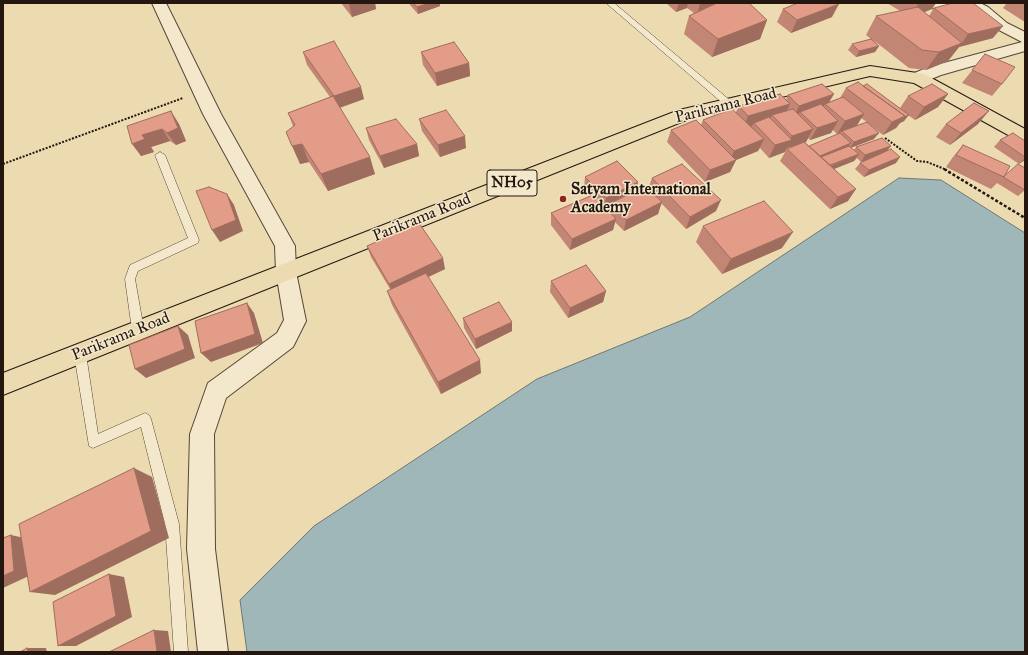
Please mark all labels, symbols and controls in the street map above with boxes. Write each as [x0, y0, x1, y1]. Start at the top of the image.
street label: Parikrama Road [673, 84, 779, 128]
road number: NH05 [487, 170, 537, 196]
place label: Satyam International Academy [571, 180, 711, 218]
street label: Parikrama Road [370, 190, 474, 246]
marker: Satyam International Academy [558, 194, 568, 204]
street label: Parikrama Road [69, 309, 173, 365]

